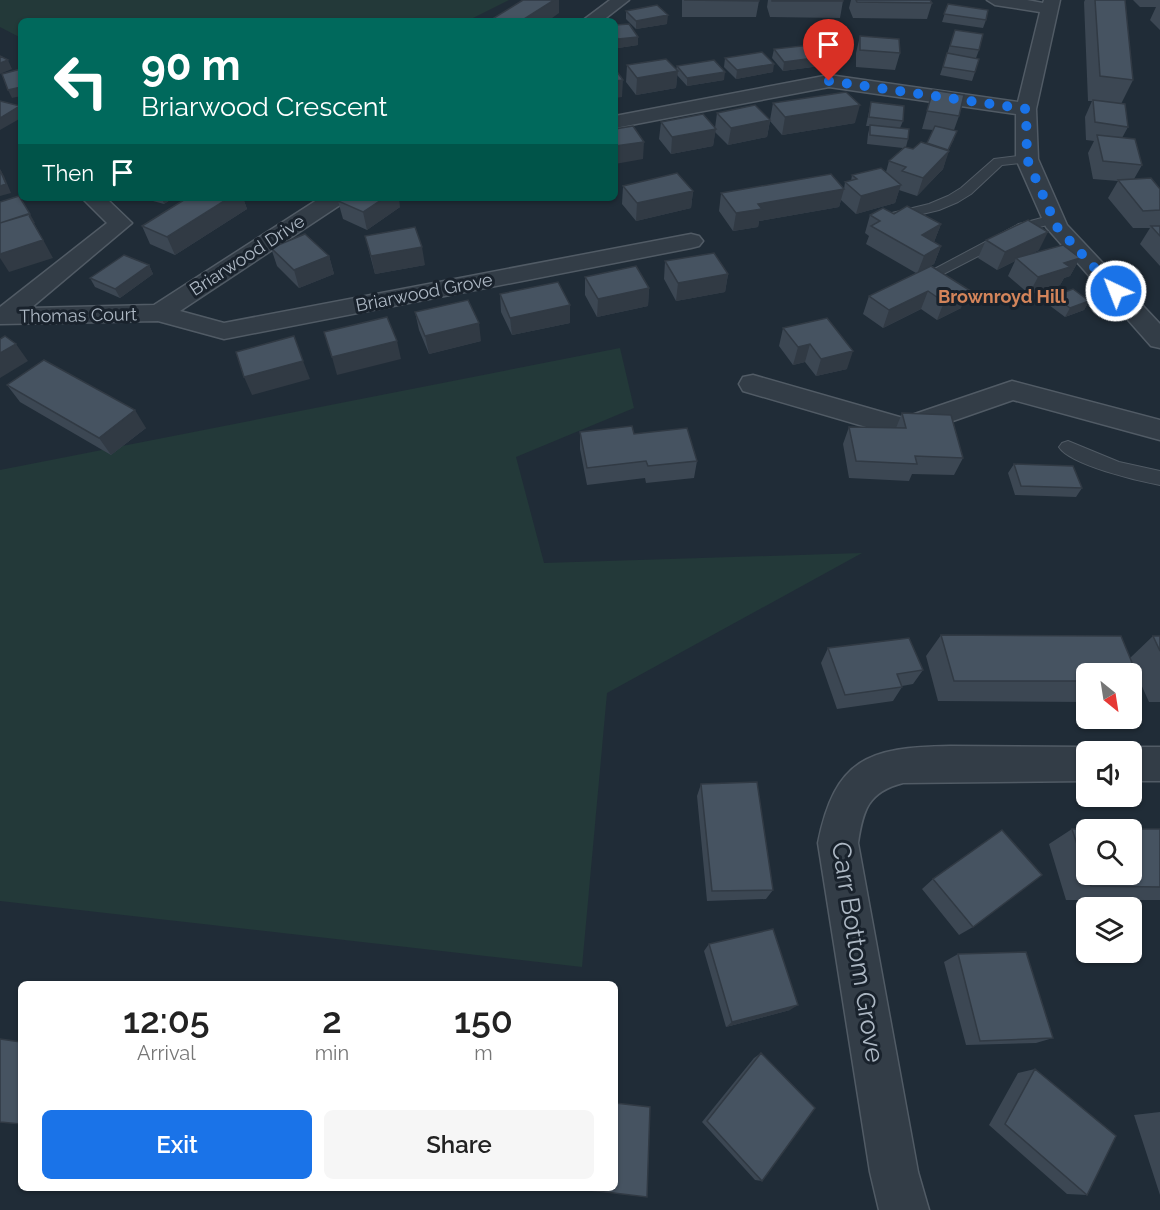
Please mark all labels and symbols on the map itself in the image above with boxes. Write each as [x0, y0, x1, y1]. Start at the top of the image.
pin [803, 19, 854, 81]
street label: Briarwood Drive [186, 210, 309, 300]
position arrow [1084, 259, 1148, 323]
street label: Briarwood Grove [354, 268, 495, 316]
district label: Brownroyd Hill [938, 286, 1066, 307]
street label: Thomas Court [19, 303, 137, 327]
north arrow [1076, 663, 1142, 729]
street label: Carr Bottom Grove [826, 840, 890, 1064]

